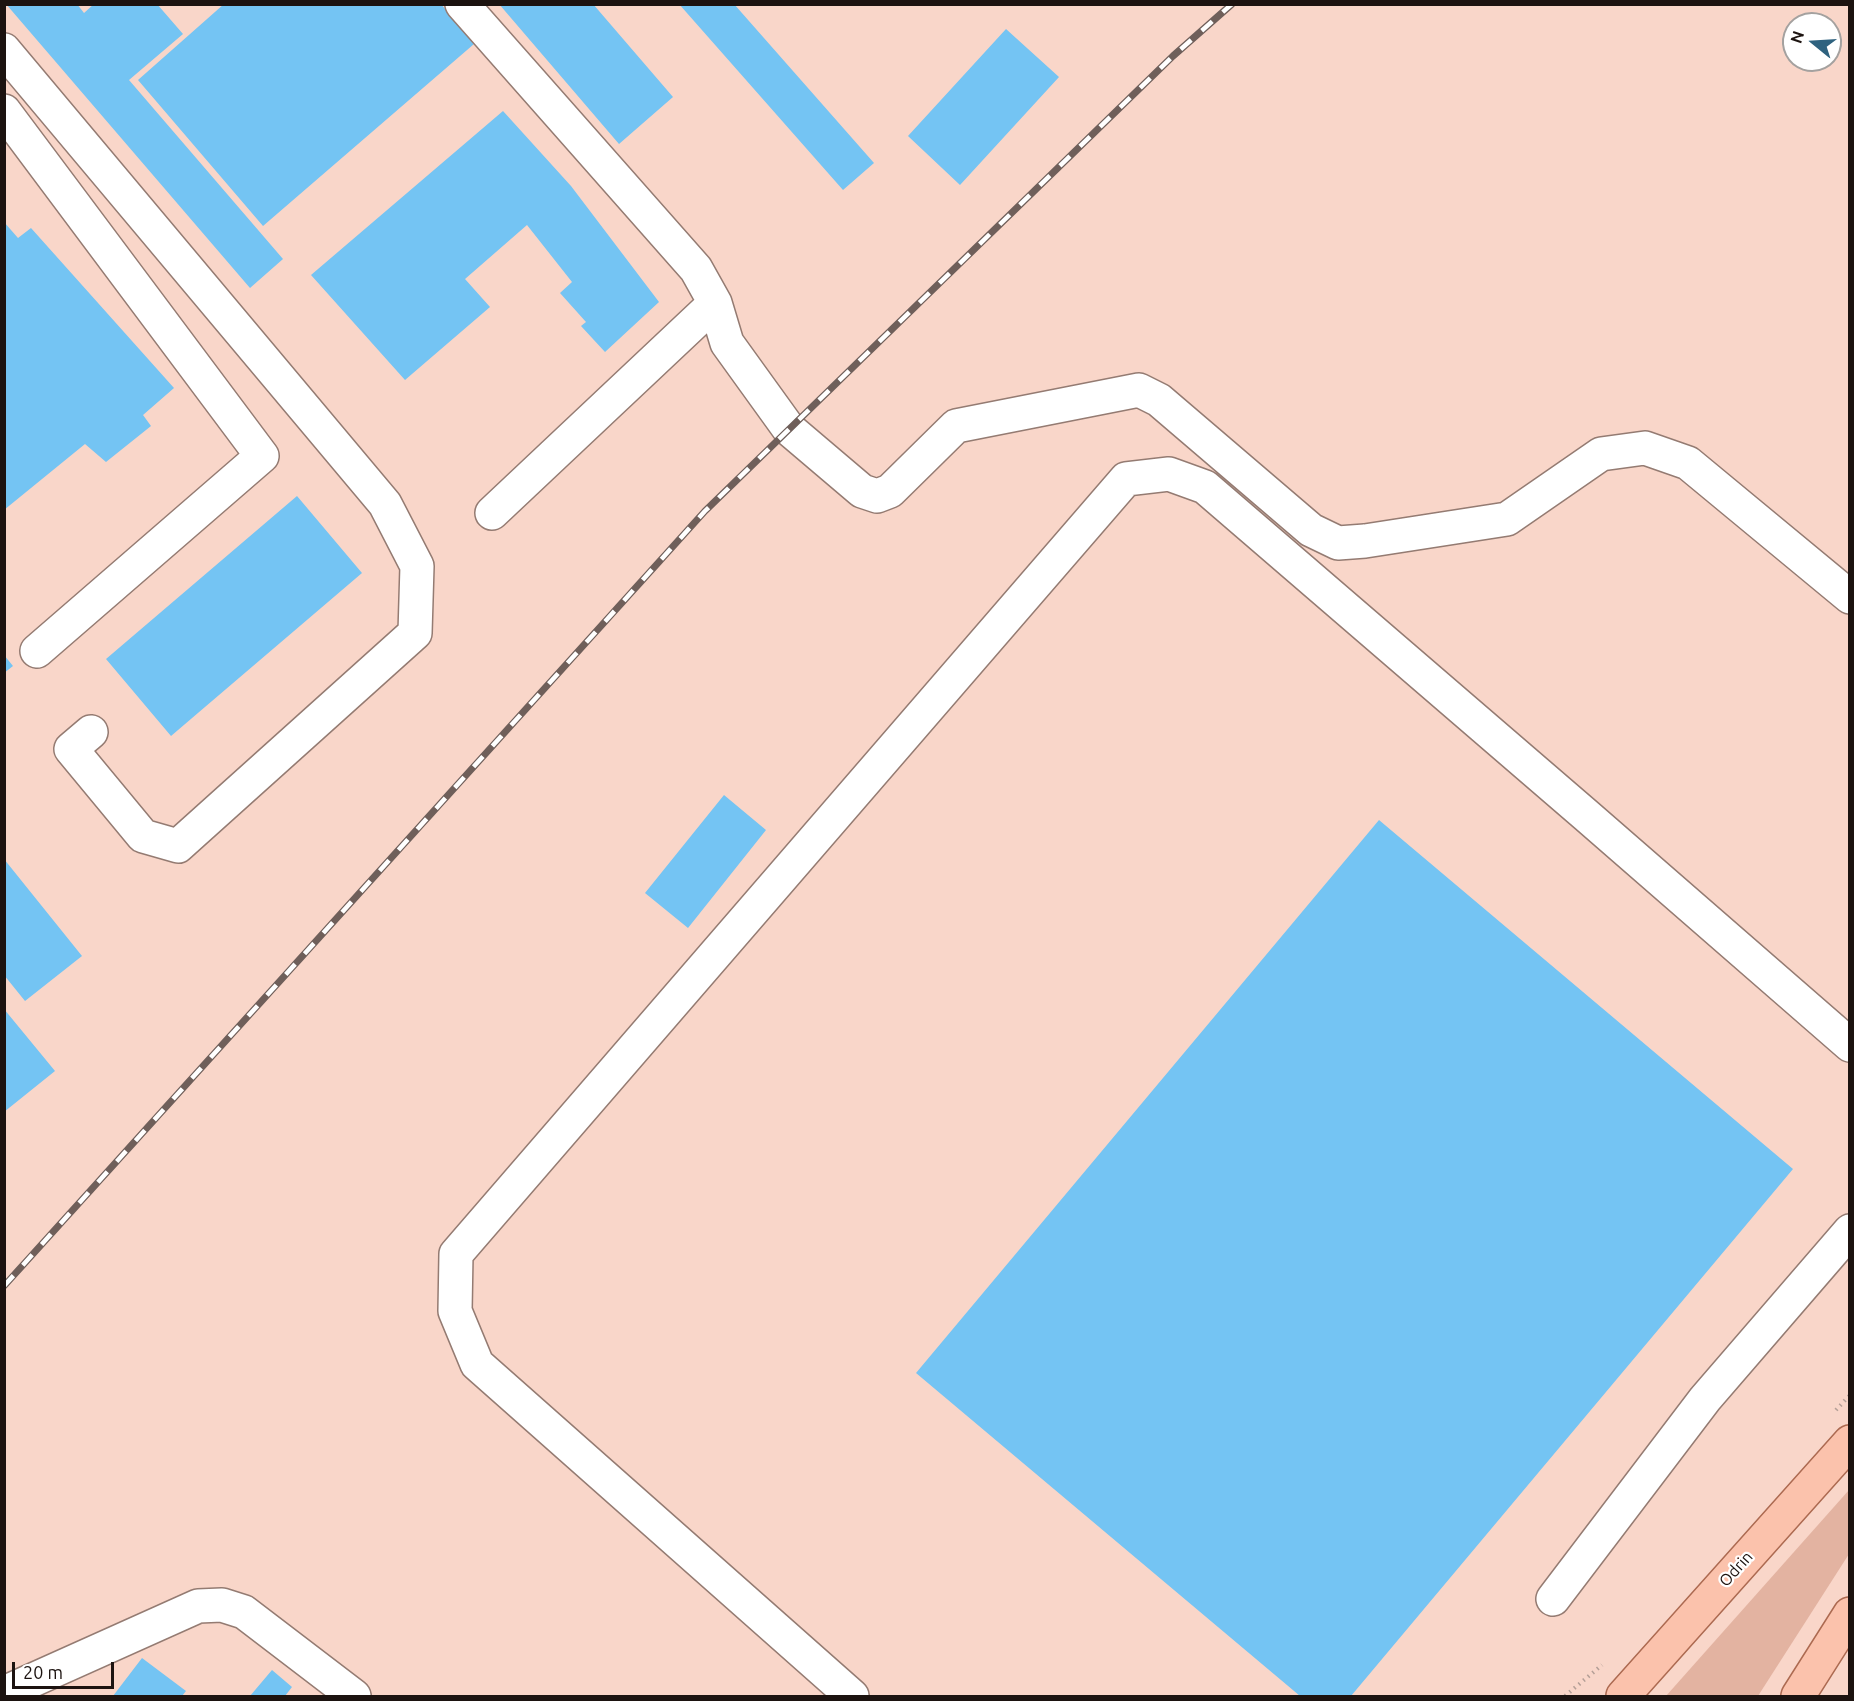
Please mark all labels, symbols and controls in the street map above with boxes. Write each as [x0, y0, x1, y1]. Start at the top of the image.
north arrow [1782, 12, 1842, 72]
text: N [1786, 29, 1807, 46]
street label: Odrin [1715, 1547, 1757, 1591]
scale bar [15, 1650, 117, 1688]
text: 20 m [23, 1662, 63, 1682]

